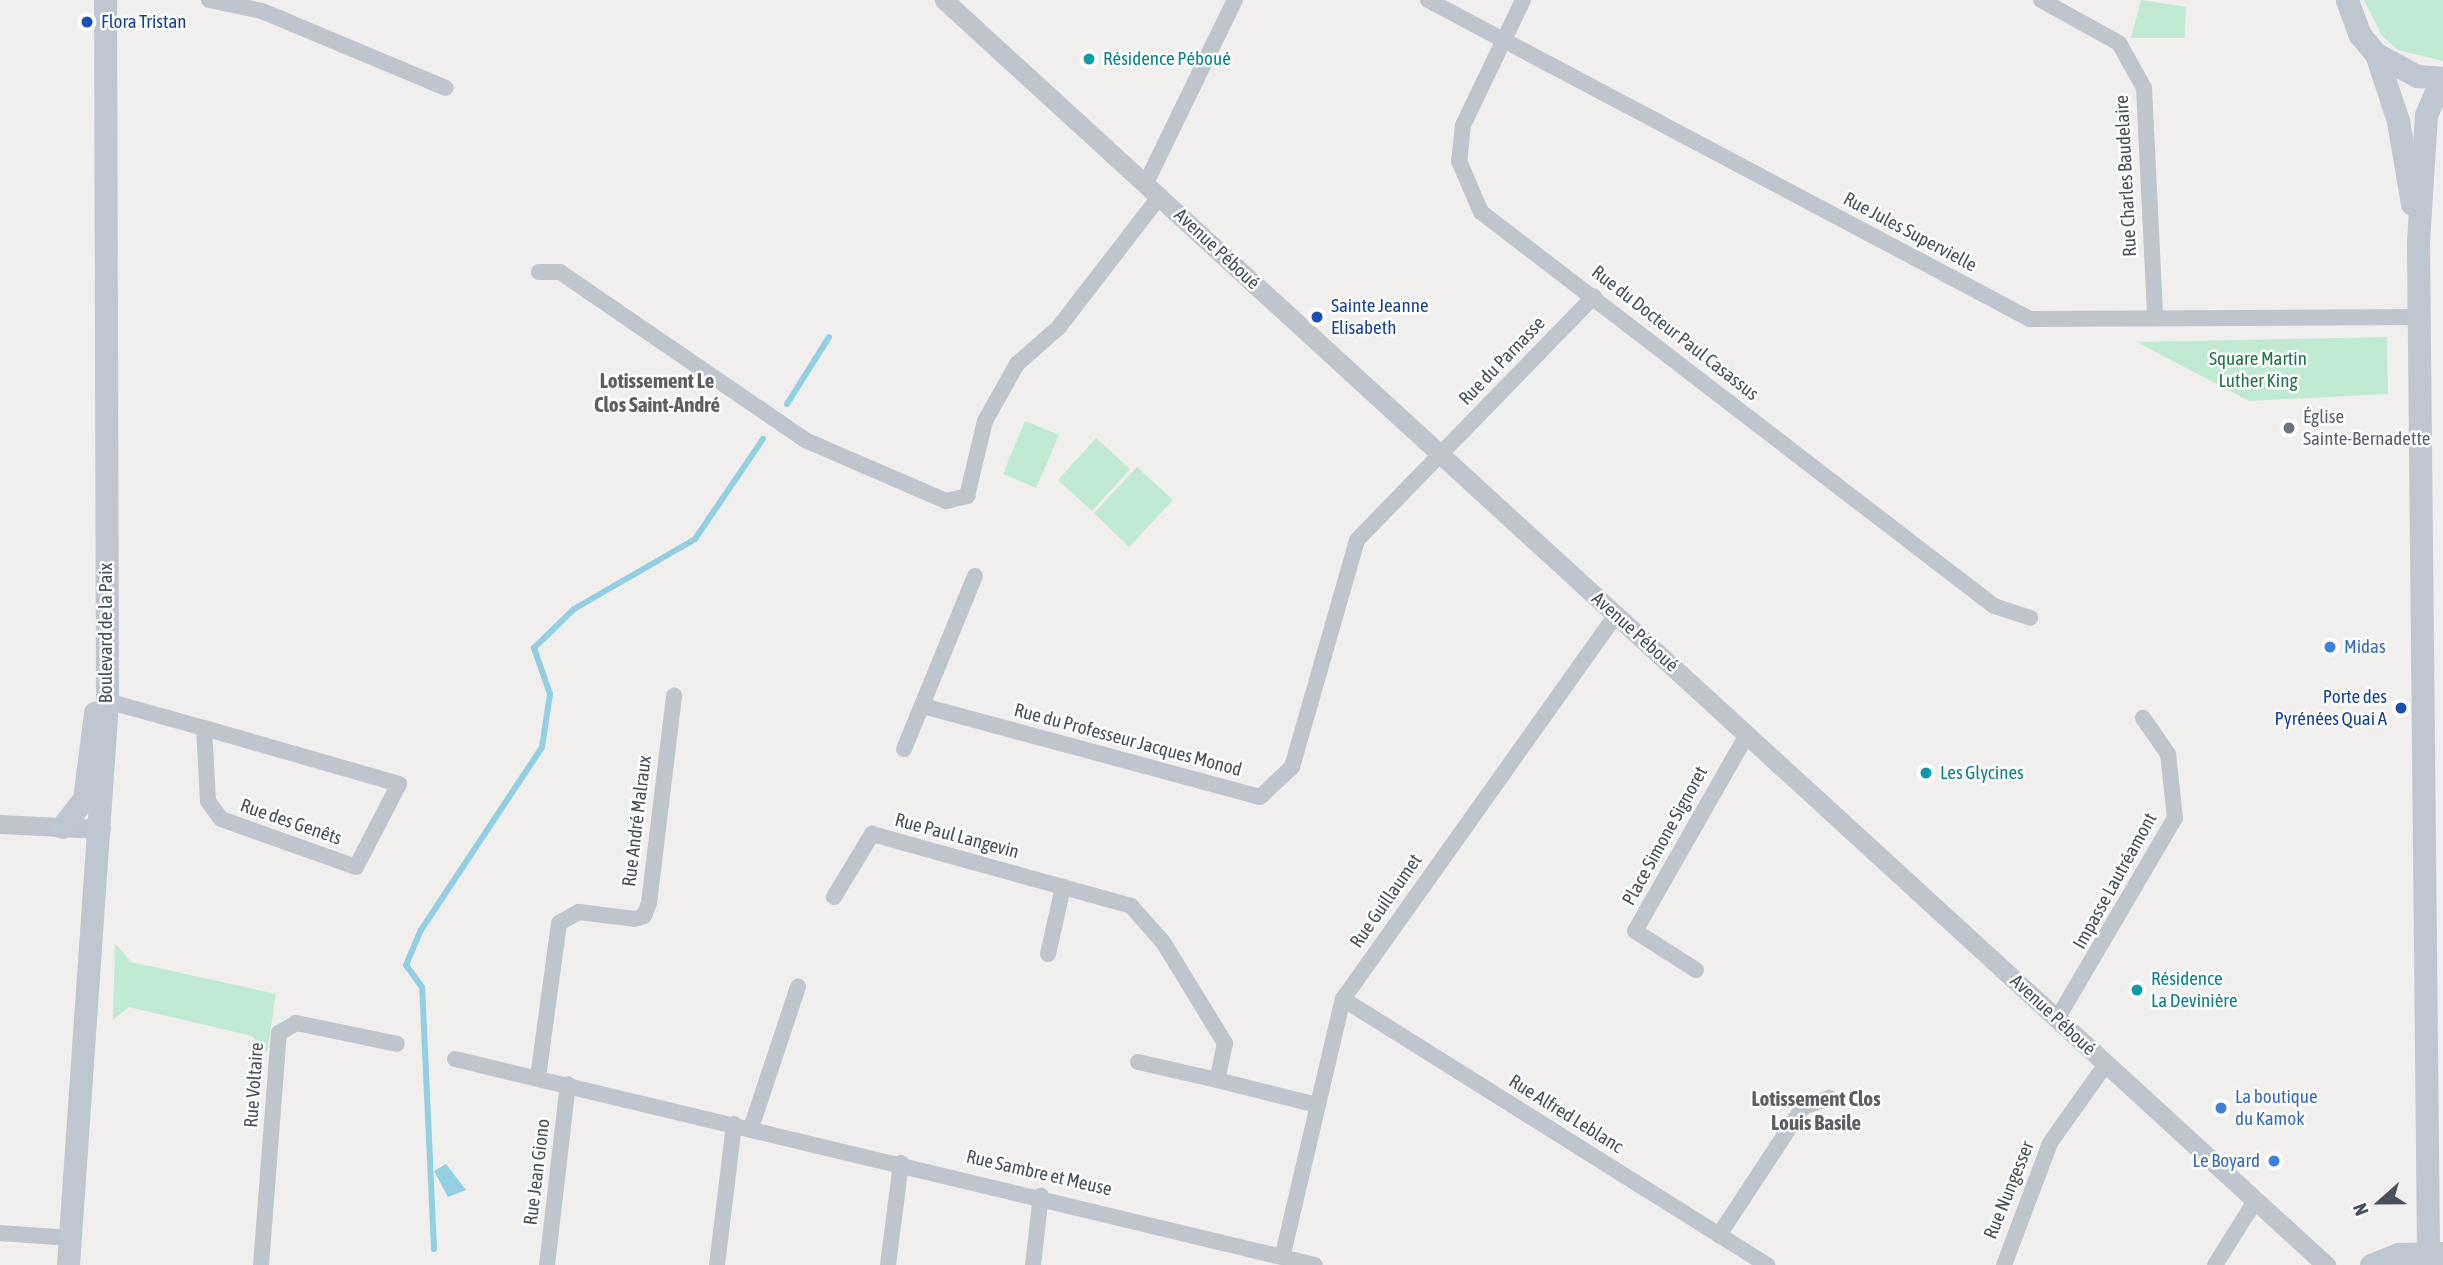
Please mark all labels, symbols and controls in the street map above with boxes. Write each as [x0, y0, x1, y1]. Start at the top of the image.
place label: Flora Tristan [101, 11, 186, 33]
marker: Flora Tristan [79, 14, 95, 30]
place label: Résidence Péboué [1103, 48, 1231, 70]
marker: Résidence Péboué [1081, 51, 1097, 67]
street label: Rue Charles Baudelaire [2110, 95, 2142, 257]
street label: Rue Jules Supervielle [1839, 187, 1981, 277]
street label: Avenue Péboué [1169, 204, 1265, 294]
street label: Rue du Docteur Paul Casassus [1587, 261, 1763, 405]
place label: Sainte Jeanne Elisabeth [1331, 295, 1429, 339]
marker: Sainte Jeanne Elisabeth [1309, 309, 1325, 325]
street label: Rue du Parnasse [1454, 312, 1550, 410]
park label: Square Martin Luther King [2209, 348, 2307, 392]
district label: Lotissement Le Clos Saint-André [594, 367, 720, 417]
place label: Église Sainte-Bernadette [2303, 406, 2430, 450]
marker: Église Sainte-Bernadette [2281, 420, 2297, 436]
street label: Boulevard de la Paix [95, 563, 117, 703]
street label: Avenue Péboué [1587, 587, 1683, 677]
place label: Midas [2344, 636, 2386, 658]
marker: Midas [2322, 639, 2338, 655]
place label: Porte des Pyrénées Quai A [2275, 686, 2387, 730]
street label: Rue du Professeur Jacques Monod [1012, 699, 1244, 781]
marker: Porte des Pyrénées Quai A [2393, 700, 2409, 716]
street label: Rue André Malraux [618, 754, 656, 888]
place label: Les Glycines [1940, 762, 2024, 784]
street label: Place Simone Signoret [1617, 763, 1713, 909]
marker: Les Glycines [1918, 765, 1934, 781]
street label: Rue des Genêts [237, 794, 345, 850]
street label: Rue Paul Langevin [892, 808, 1022, 864]
street label: Impasse Lautréamont [2068, 809, 2162, 953]
street label: Rue Guillaumet [1345, 850, 1427, 952]
place label: Résidence La Devinière [2151, 968, 2238, 1012]
street label: Avenue Péboué [2005, 970, 2101, 1060]
marker: Résidence La Devinière [2129, 982, 2145, 998]
street label: Rue Voltaire [240, 1042, 268, 1128]
street label: Rue Alfred Leblanc [1505, 1070, 1627, 1158]
district label: Lotissement Clos Louis Basile [1751, 1085, 1881, 1135]
place label: La boutique du Kamok [2235, 1086, 2318, 1130]
marker: La boutique du Kamok [2213, 1100, 2229, 1116]
street label: Rue Jean Giono [519, 1118, 555, 1226]
street label: Rue Nungesser [1979, 1138, 2039, 1242]
street label: Rue Sambre et Meuse [964, 1145, 1114, 1201]
place label: Le Boyard [2193, 1150, 2260, 1172]
marker: Le Boyard [2266, 1153, 2282, 1169]
north arrow [2345, 1167, 2415, 1237]
text: N [2348, 1200, 2373, 1219]

